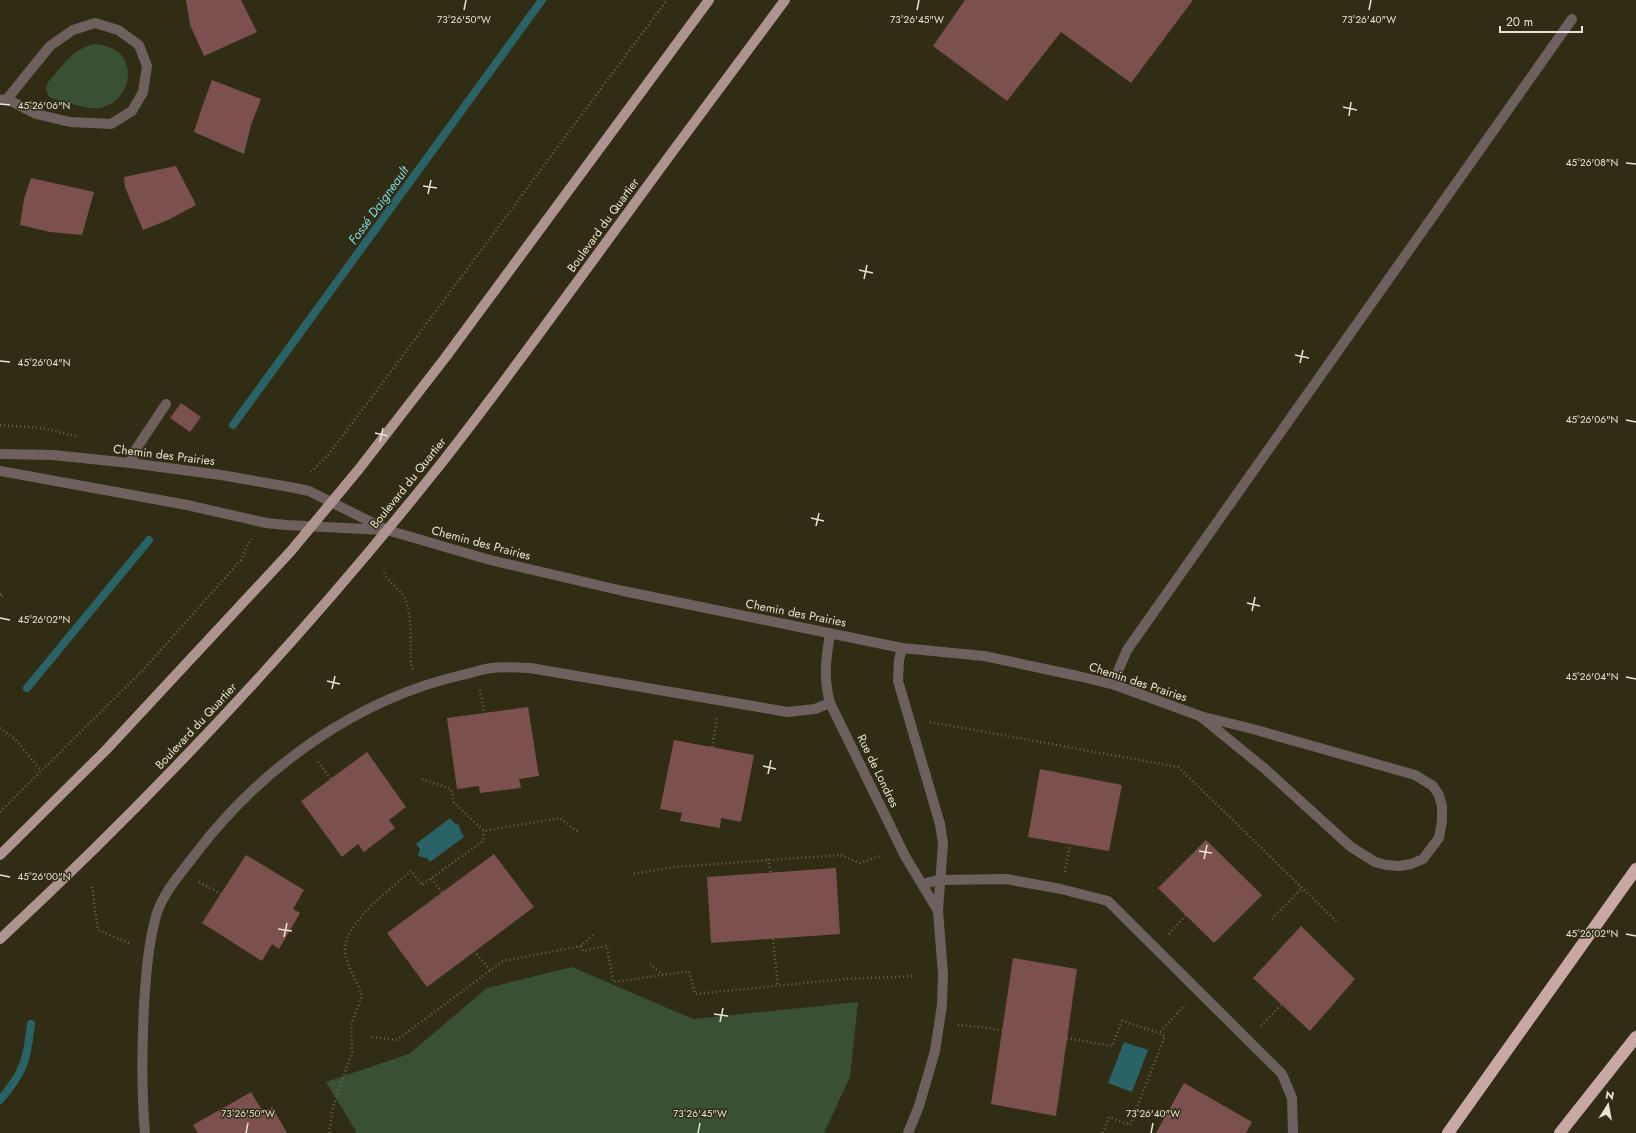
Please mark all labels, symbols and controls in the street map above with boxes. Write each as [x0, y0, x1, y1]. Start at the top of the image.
scale bar [1500, 8, 1582, 34]
text: 73°26'50"W [437, 12, 491, 27]
text: 73°26'45"W [890, 12, 944, 27]
text: 73°26'40"W [1342, 12, 1396, 27]
text: 20 m [1506, 13, 1533, 31]
text: 45°26'06"N [18, 98, 70, 113]
text: 45°26'08"N [1566, 155, 1618, 170]
water label: Fossé Daigneault [344, 162, 414, 248]
street label: Boulevard du Quartier [563, 173, 644, 276]
text: 45°26'04"N [18, 355, 70, 370]
text: 45°26'06"N [1566, 412, 1618, 427]
street label: Boulevard du Quartier [366, 433, 451, 532]
street label: Chemin des Prairies [112, 440, 216, 470]
street label: Chemin des Prairies [429, 521, 533, 565]
street label: Chemin des Prairies [744, 594, 848, 632]
text: 45°26'02"N [18, 612, 70, 627]
street label: Chemin des Prairies [1087, 658, 1190, 706]
text: 45°26'04"N [1566, 669, 1618, 684]
street label: Boulevard du Quartier [151, 678, 242, 773]
street label: Rue de Londres [852, 731, 904, 811]
text: 45°26'00"N [18, 869, 70, 884]
text: 45°26'02"N [1566, 926, 1618, 941]
north arrow [1588, 1085, 1628, 1125]
text: N [1604, 1086, 1616, 1104]
text: 73°26'50"W [221, 1106, 275, 1121]
text: 73°26'45"W [673, 1106, 727, 1121]
text: 73°26'40"W [1126, 1106, 1180, 1121]

